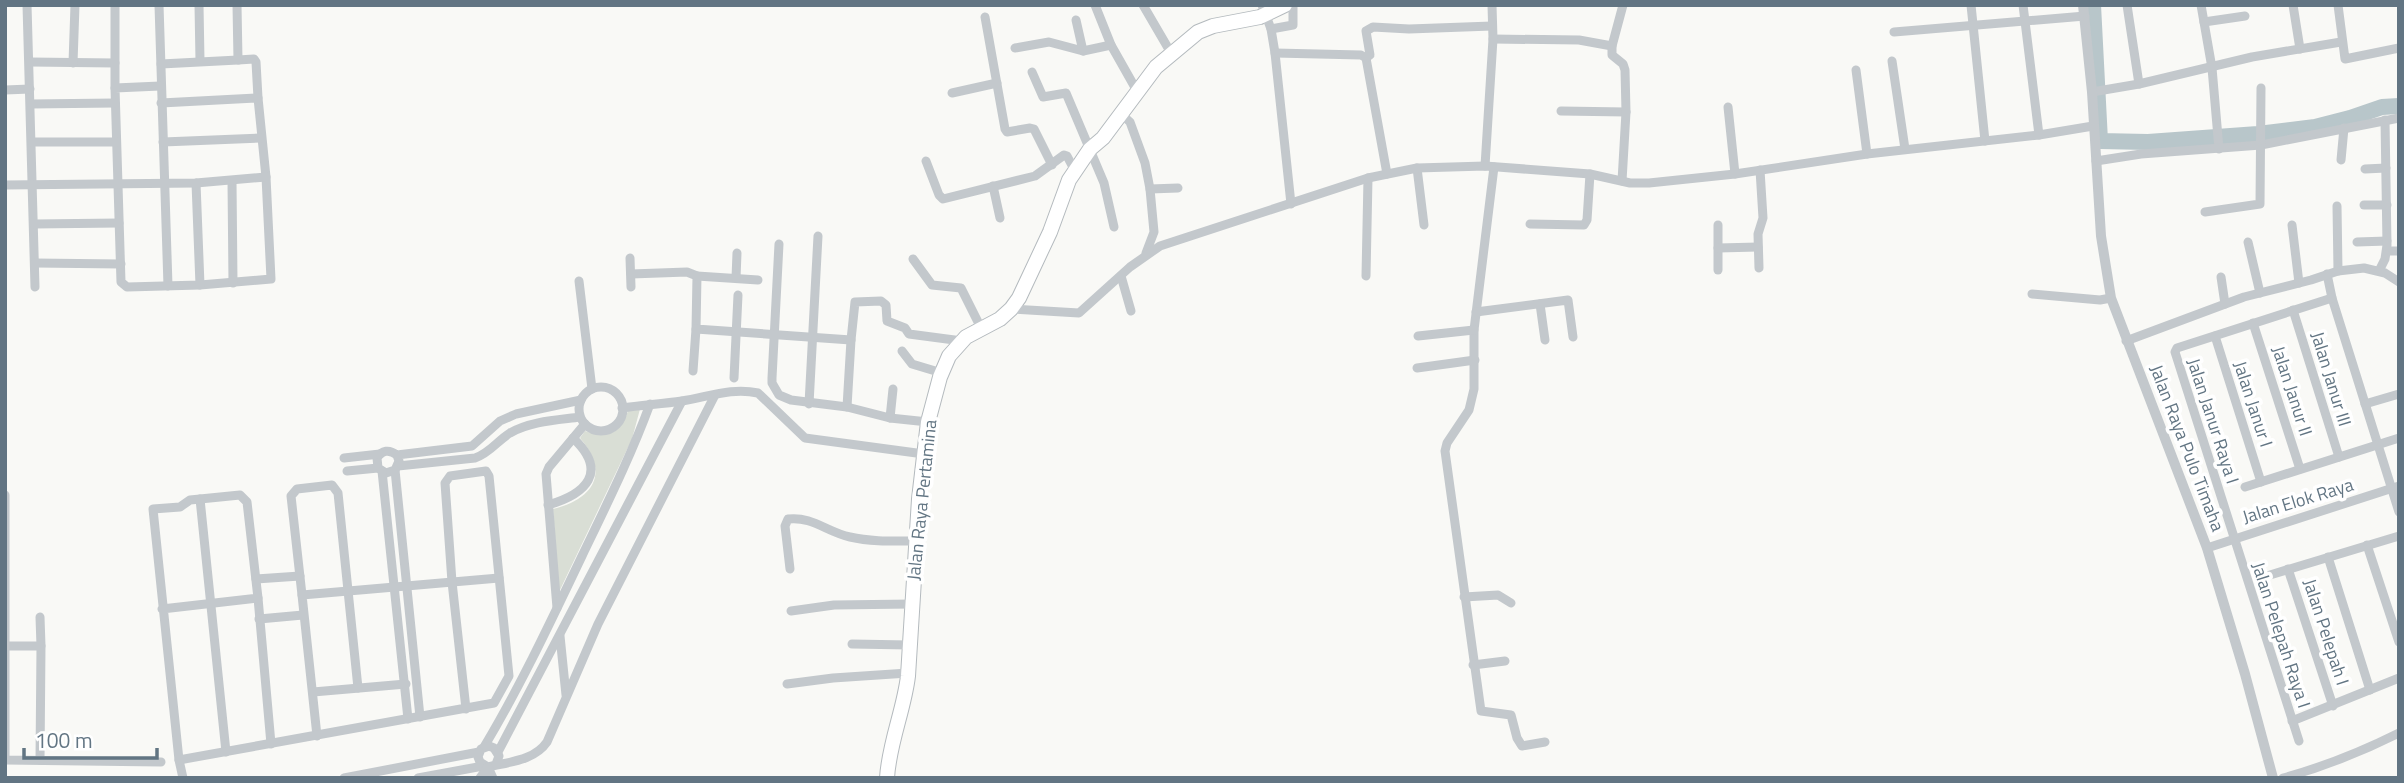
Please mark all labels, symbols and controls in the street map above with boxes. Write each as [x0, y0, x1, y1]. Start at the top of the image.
street label: Jalan Janur III [2304, 328, 2359, 430]
street label: Jalan Janur II [2265, 342, 2320, 439]
street label: Jalan Janur Raya I [2180, 355, 2246, 487]
street label: Jalan Janur I [2227, 357, 2280, 450]
street label: Jalan Raya Pulo Timaha [2143, 361, 2232, 535]
street label: Jalan Raya Pertamina [900, 418, 943, 582]
street label: Jalan Elok Raya [2239, 471, 2357, 530]
street label: Jalan Pelepah Raya I [2245, 558, 2318, 711]
street label: Jalan Pelepah I [2297, 575, 2356, 689]
scale bar [24, 716, 158, 760]
text: 100 m [35, 724, 92, 756]

